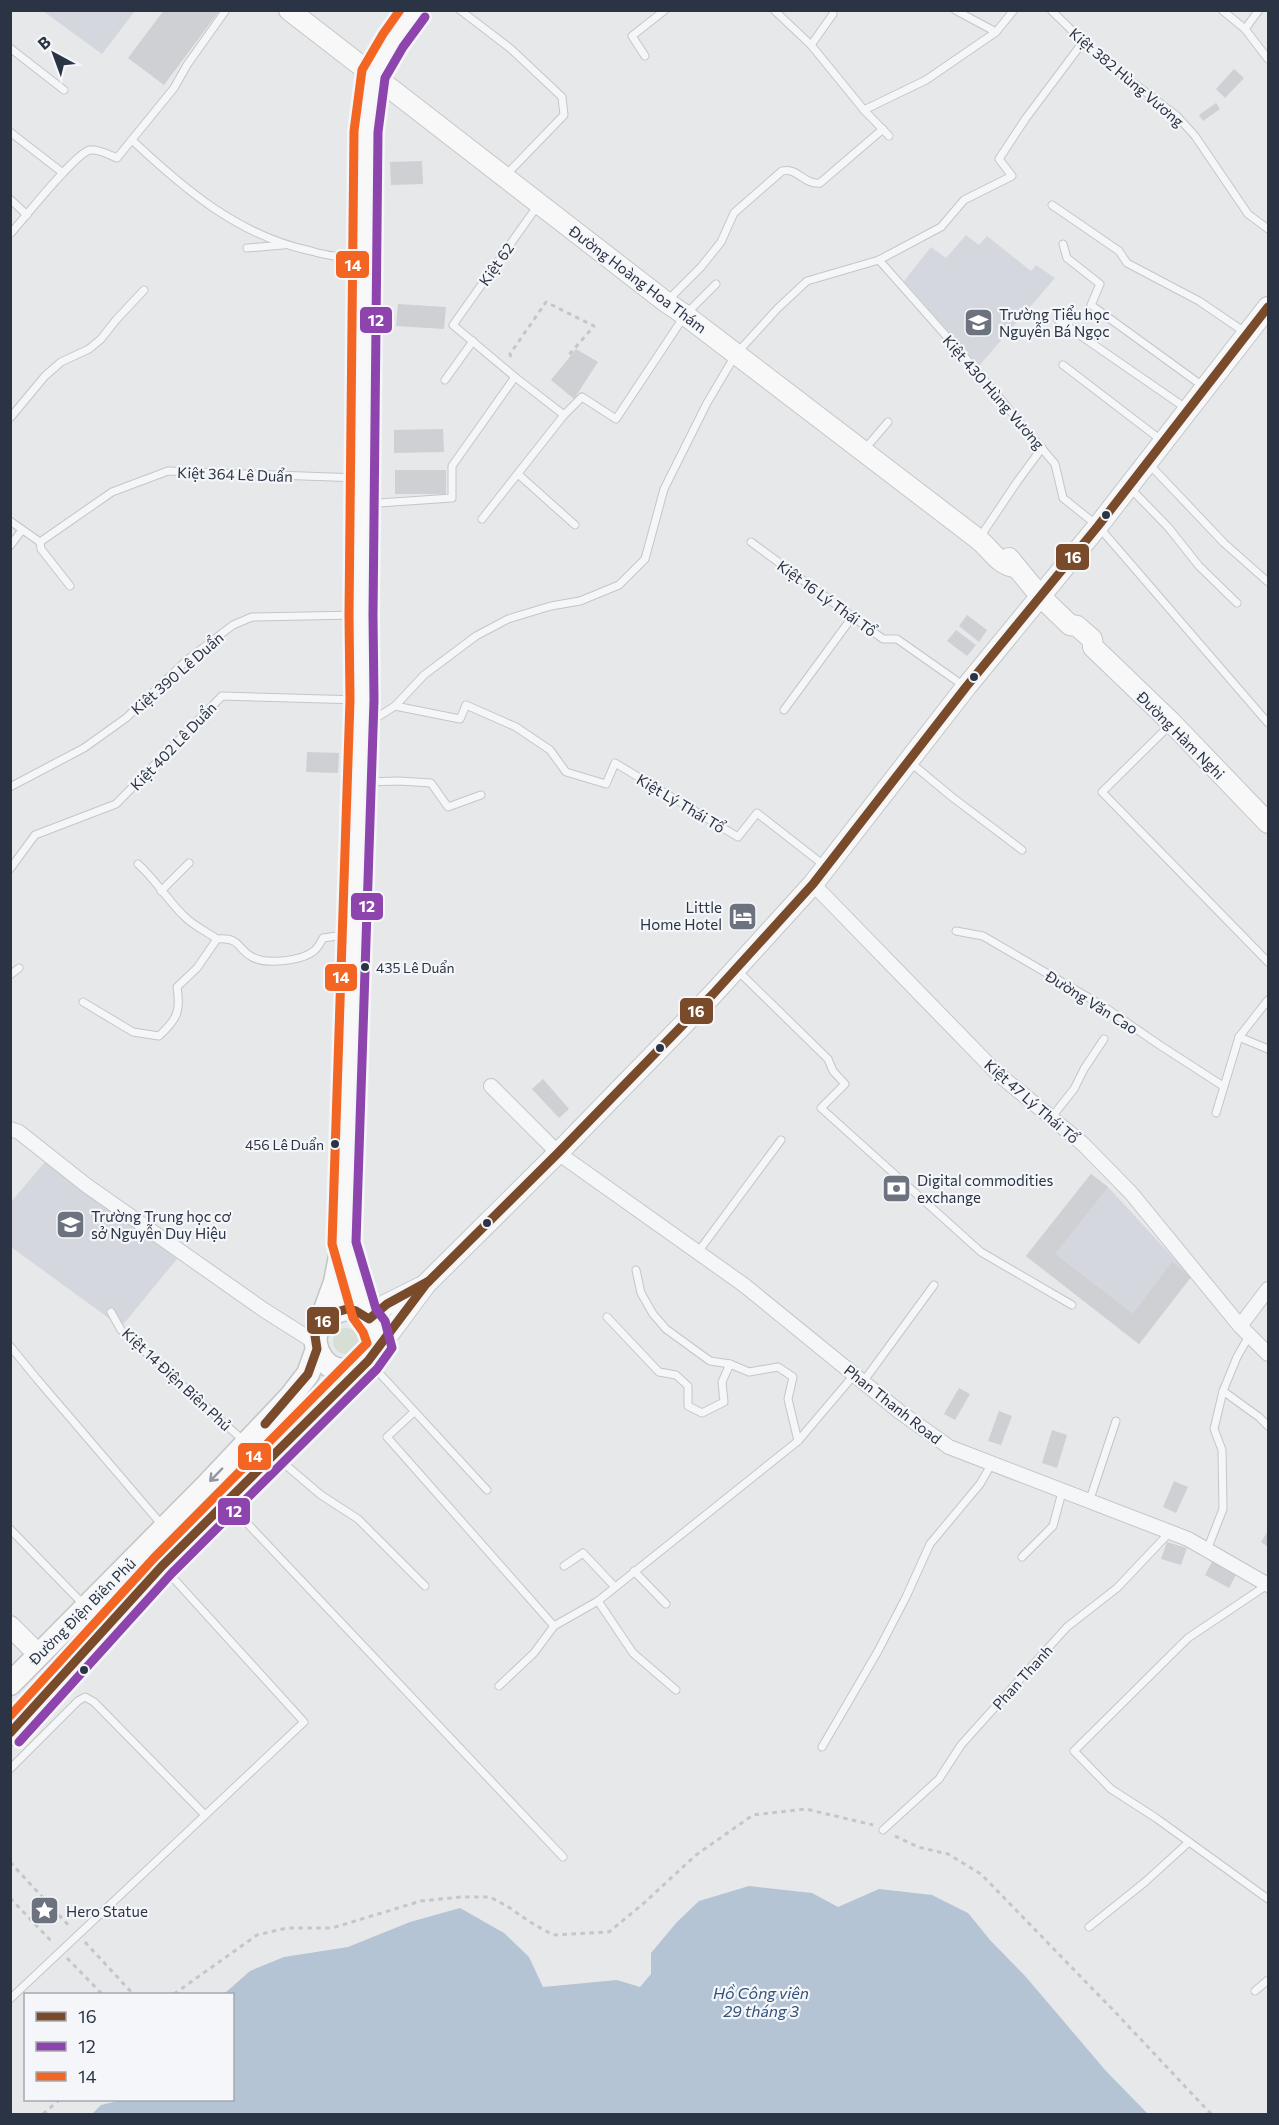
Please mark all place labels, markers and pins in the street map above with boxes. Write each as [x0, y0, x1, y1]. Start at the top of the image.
place label: Trường Tiểu học Nguyễn Bá Ngọc [999, 305, 1110, 340]
school or university icon: Trường Tiểu học Nguyễn Bá Ngọc [962, 307, 994, 339]
unlabelled marker [1100, 509, 1112, 521]
unlabelled marker [968, 671, 980, 683]
place label: Little Home Hotel [640, 898, 722, 933]
hotel icon: Little Home Hotel [727, 900, 759, 932]
place label: 435 Lê Duẩn [376, 959, 455, 976]
marker: 435 Lê Duẩn [359, 961, 371, 973]
unlabelled marker [654, 1042, 666, 1054]
place label: 456 Lê Duẩn [245, 1136, 324, 1153]
marker: 456 Lê Duẩn [329, 1138, 341, 1150]
place label: Digital commodities exchange [917, 1171, 1054, 1206]
bank icon: Digital commodities exchange [880, 1173, 912, 1205]
place label: Trường Trung học cơ sở Nguyễn Duy Hiệu [91, 1207, 232, 1242]
school or university icon: Trường Trung học cơ sở Nguyễn Duy Hiệu [54, 1209, 86, 1241]
unlabelled marker [481, 1217, 493, 1229]
unlabelled marker [78, 1664, 90, 1676]
place icon: Hero Statue [29, 1895, 61, 1927]
place label: Hero Statue [66, 1902, 148, 1920]

